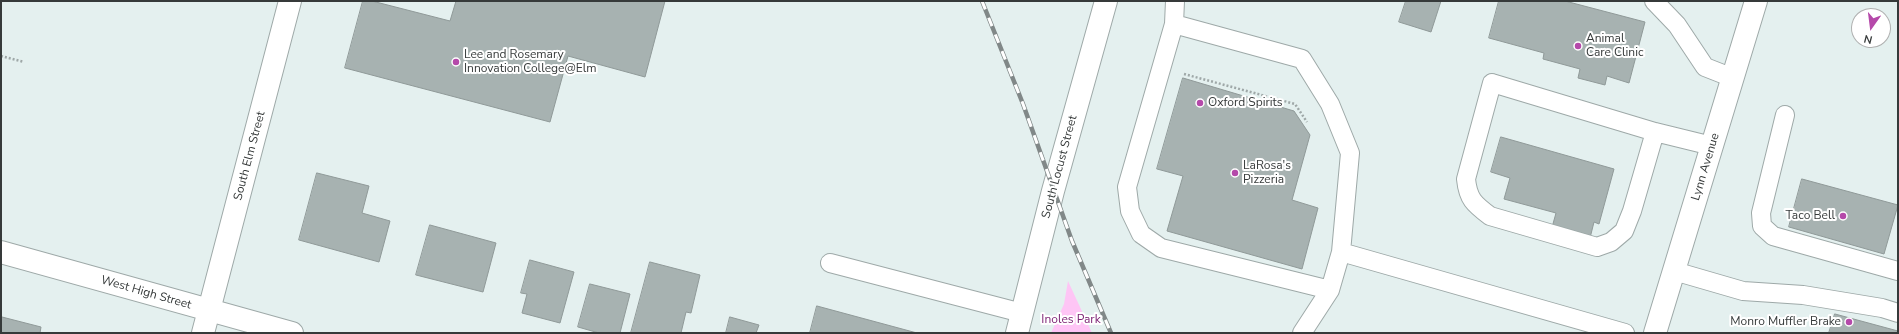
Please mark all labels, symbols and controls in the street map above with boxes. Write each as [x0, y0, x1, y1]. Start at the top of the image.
north arrow [1851, 8, 1891, 48]
text: N [1862, 31, 1874, 47]
place label: Animal Care Clinic [1586, 32, 1643, 60]
marker: Animal Care Clinic [1573, 41, 1583, 51]
place label: Lee and Rosemary Innovation College@Elm [464, 48, 597, 76]
marker: Lee and Rosemary Innovation College@Elm [451, 57, 461, 67]
place label: Oxford Spirits [1208, 96, 1283, 110]
marker: Oxford Spirits [1195, 98, 1205, 108]
street label: South Elm Street [231, 110, 269, 202]
street label: South Locust Street [1039, 114, 1081, 220]
street label: Lynn Avenue [1689, 132, 1723, 202]
place label: LaRosa's Pizzeria [1243, 159, 1291, 187]
marker: LaRosa's Pizzeria [1230, 168, 1240, 178]
place label: Taco Bell [1786, 209, 1835, 223]
marker: Taco Bell [1838, 211, 1848, 221]
street label: West High Street [99, 273, 193, 313]
park label: Inoles Park [1041, 313, 1101, 327]
place label: Monro Muffler Brake [1730, 315, 1841, 329]
marker: Monro Muffler Brake [1844, 317, 1854, 327]

